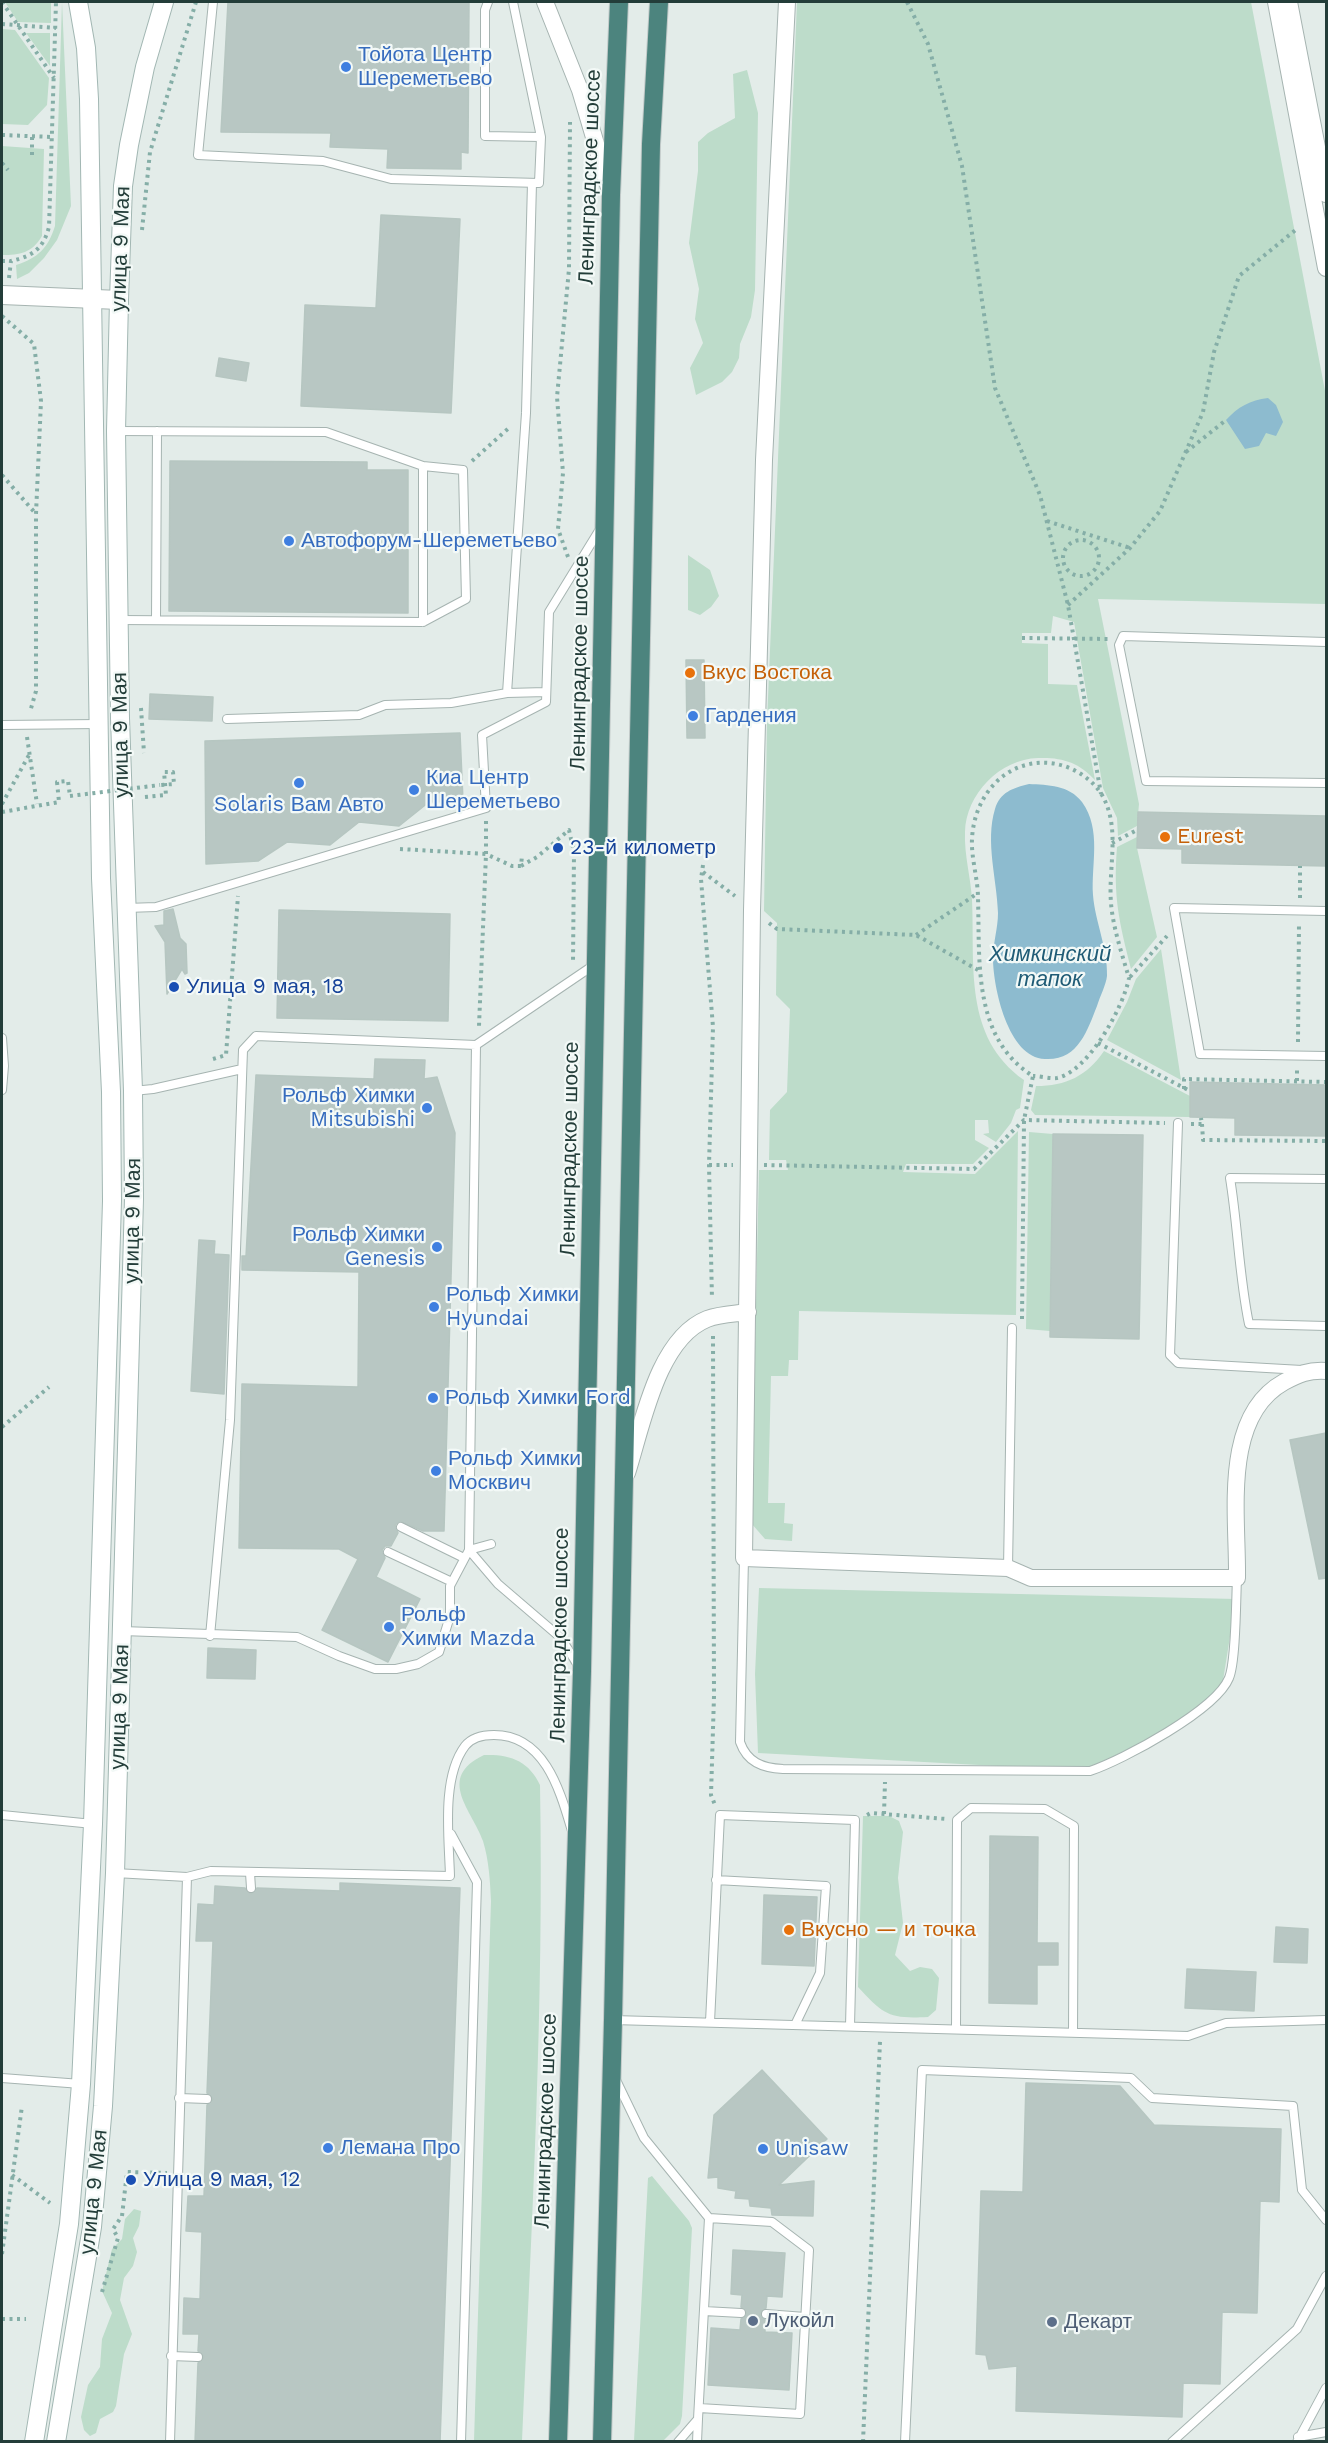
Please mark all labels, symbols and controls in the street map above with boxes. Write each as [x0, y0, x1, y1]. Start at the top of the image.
place label: Тойота Центр Шереметьево [358, 42, 493, 92]
marker: Тойота Центр Шереметьево [339, 60, 353, 74]
street label: Ленинградское шоссе [574, 69, 606, 285]
street label: улица 9 Мая [106, 186, 136, 312]
place label: Автофорум-Шереметьево [301, 528, 557, 554]
marker: Автофорум-Шереметьево [282, 534, 296, 548]
street label: Ленинградское шоссе [566, 555, 594, 771]
place label: Вкус Востока [702, 660, 832, 686]
marker: Вкус Востока [683, 666, 697, 680]
street label: улица 9 Мая [107, 672, 135, 798]
place label: Гардения [705, 703, 797, 729]
marker: Гардения [686, 709, 700, 723]
place label: Киа Центр Шереметьево [426, 765, 561, 815]
marker: Solaris Вам Авто [292, 776, 306, 790]
marker: Киа Центр Шереметьево [407, 783, 421, 797]
place label: Solaris Вам Авто [214, 792, 384, 818]
place label: Eurest [1177, 824, 1243, 850]
marker: Eurest [1158, 830, 1172, 844]
place label: 23-й километр [570, 835, 716, 861]
marker: 23-й километр [551, 841, 565, 855]
water label: Химкинский тапок [989, 942, 1111, 993]
place label: Улица 9 мая, 18 [186, 974, 344, 1000]
marker: Улица 9 мая, 18 [167, 980, 181, 994]
street label: Ленинградское шоссе [556, 1041, 584, 1257]
place label: Рольф Химки Mitsubishi [282, 1083, 415, 1133]
marker: Рольф Химки Mitsubishi [420, 1101, 434, 1115]
street label: улица 9 Мая [119, 1158, 147, 1284]
place label: Рольф Химки Genesis [292, 1222, 425, 1272]
marker: Рольф Химки Genesis [430, 1240, 444, 1254]
place label: Рольф Химки Hyundai [446, 1282, 579, 1332]
marker: Рольф Химки Hyundai [427, 1300, 441, 1314]
place label: Рольф Химки Ford [445, 1385, 631, 1411]
marker: Рольф Химки Ford [426, 1391, 440, 1405]
place label: Рольф Химки Москвич [448, 1446, 581, 1496]
marker: Рольф Химки Москвич [429, 1464, 443, 1478]
street label: Ленинградское шоссе [546, 1527, 574, 1743]
place label: Рольф Химки Mazda [401, 1602, 535, 1652]
marker: Рольф Химки Mazda [382, 1620, 396, 1634]
street label: улица 9 Мая [105, 1644, 135, 1770]
place label: Вкусно — и точка [801, 1917, 976, 1943]
marker: Вкусно — и точка [782, 1923, 796, 1937]
street label: Ленинградское шоссе [530, 2013, 562, 2229]
street label: улица 9 Мая [75, 2128, 113, 2256]
place label: Лемана Про [340, 2135, 460, 2161]
place label: Unisaw [775, 2136, 849, 2162]
marker: Лемана Про [321, 2141, 335, 2155]
marker: Unisaw [756, 2142, 770, 2156]
place label: Улица 9 мая, 12 [143, 2167, 301, 2193]
marker: Улица 9 мая, 12 [124, 2173, 138, 2187]
place label: Лукойл [765, 2308, 835, 2334]
place label: Декарт [1064, 2309, 1132, 2335]
marker: Лукойл [746, 2314, 760, 2328]
marker: Декарт [1045, 2315, 1059, 2329]

